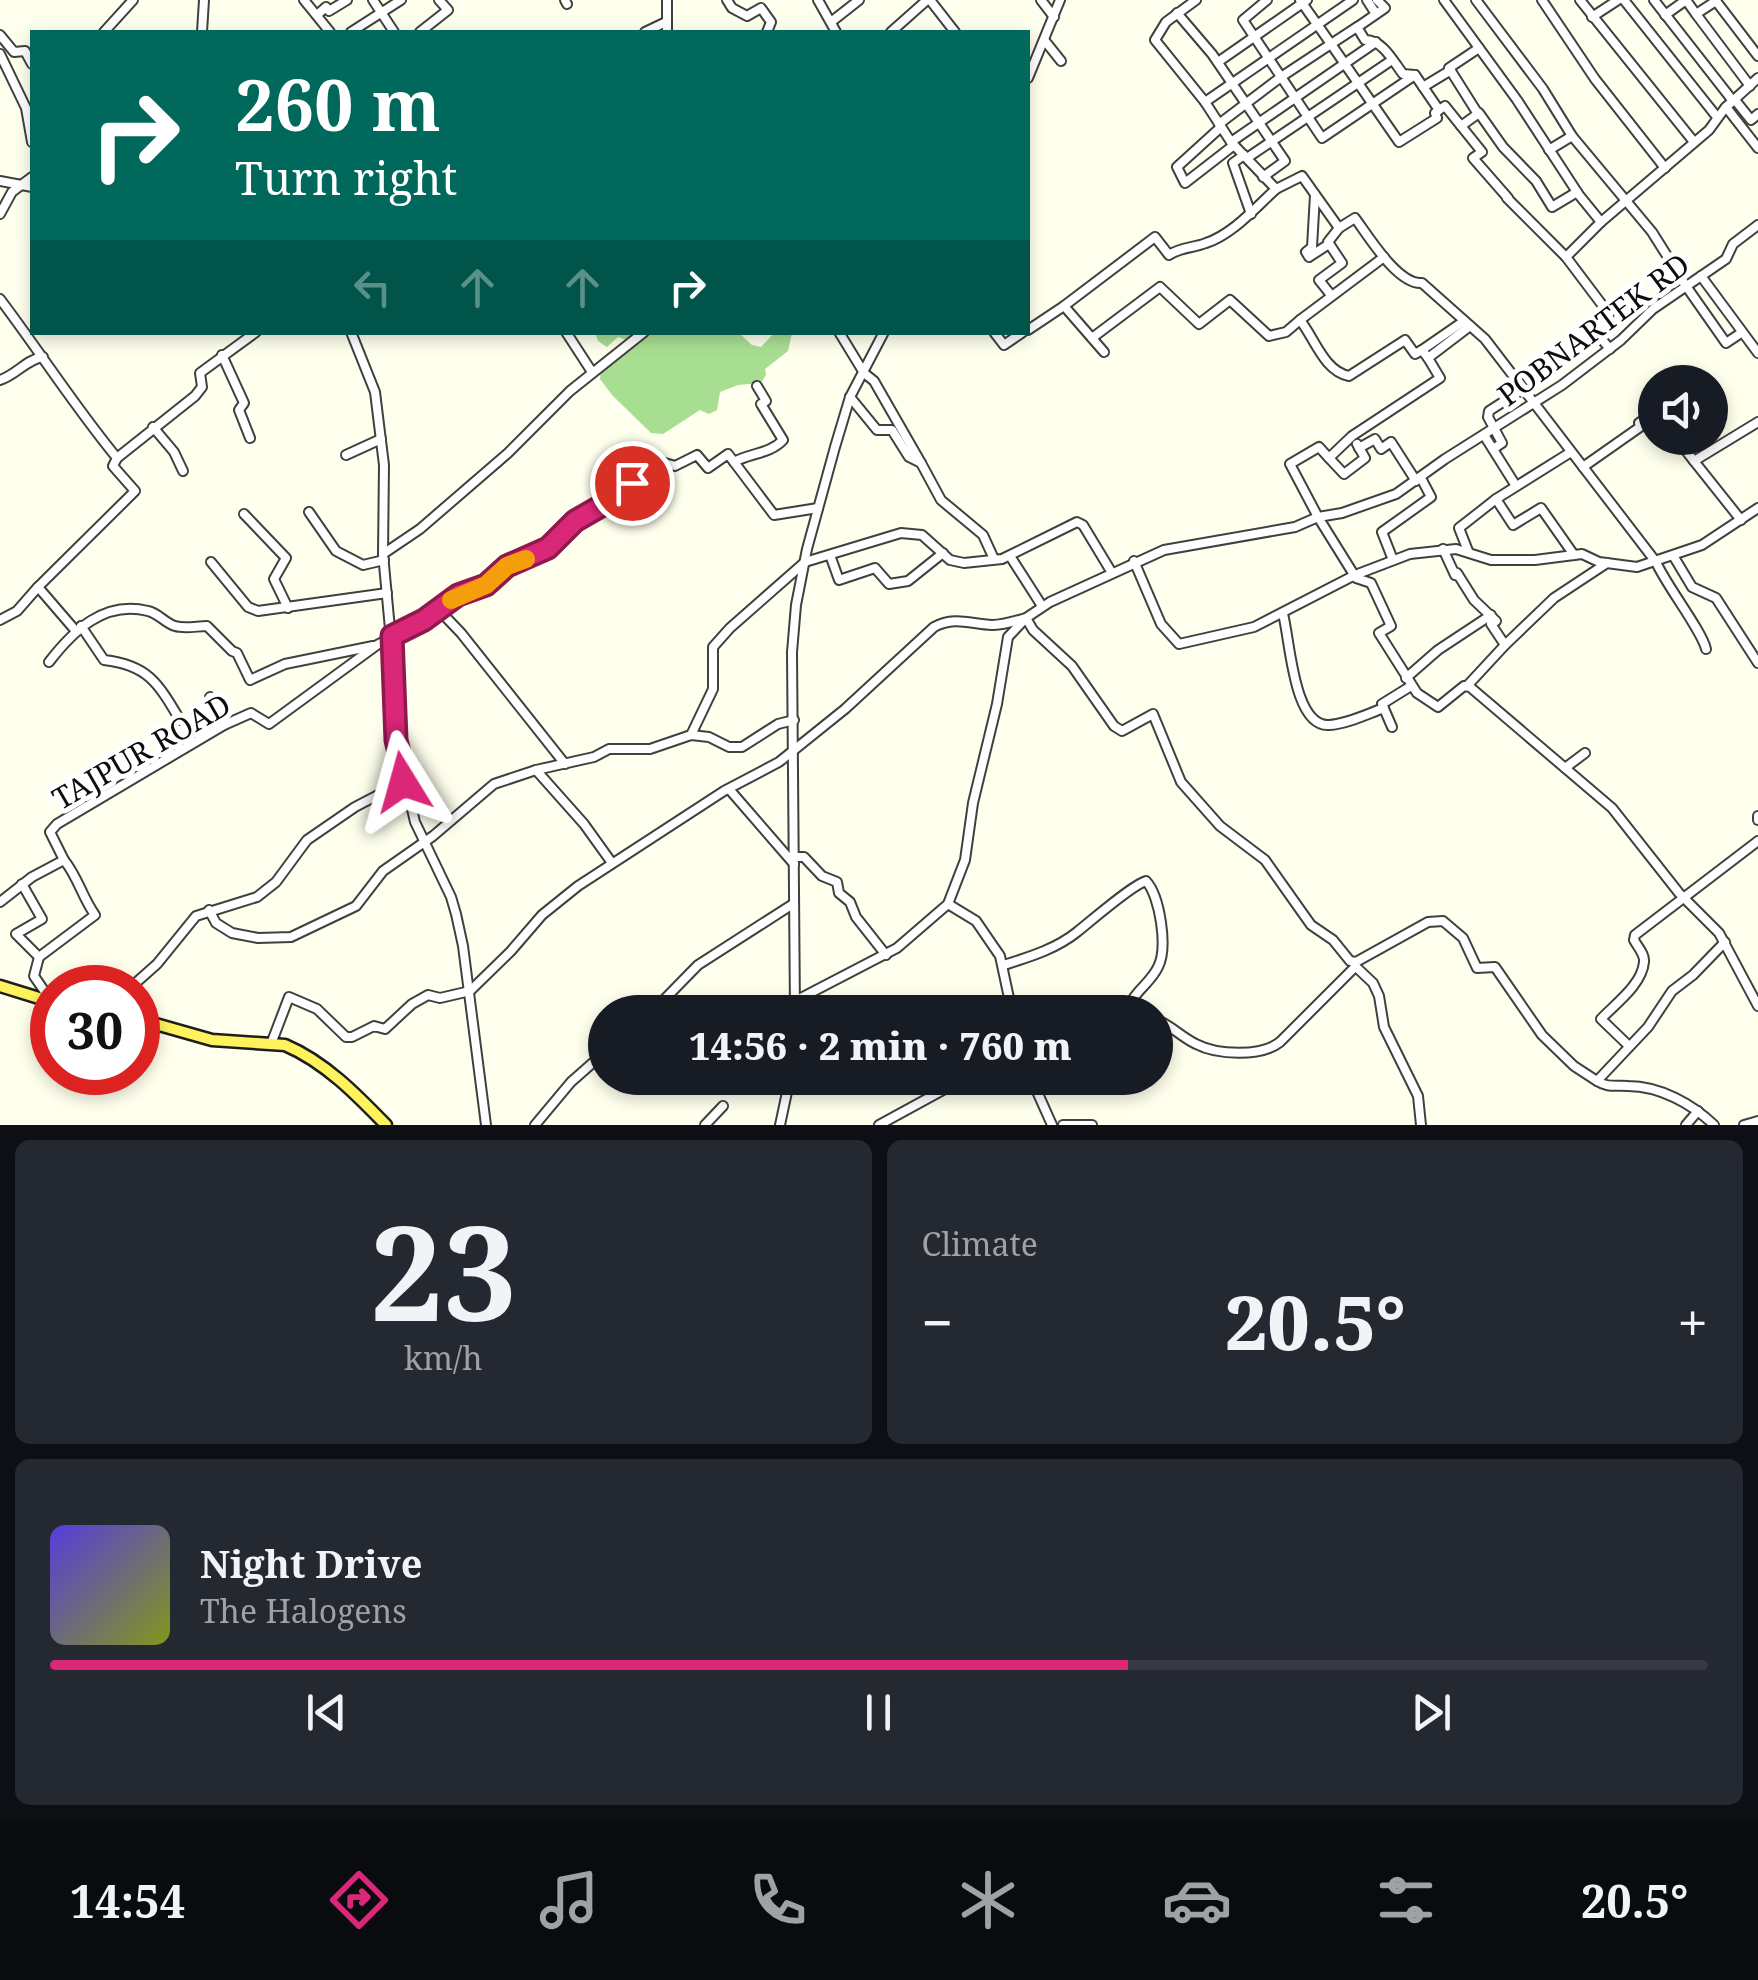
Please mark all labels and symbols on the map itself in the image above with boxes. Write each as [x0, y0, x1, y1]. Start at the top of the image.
street label: POBNARTEK RD [1489, 243, 1697, 415]
pin [590, 441, 675, 526]
street label: TAJPUR ROAD [44, 683, 238, 819]
position arrow [351, 730, 455, 834]
speed limit sign: 30 [30, 965, 160, 1095]

